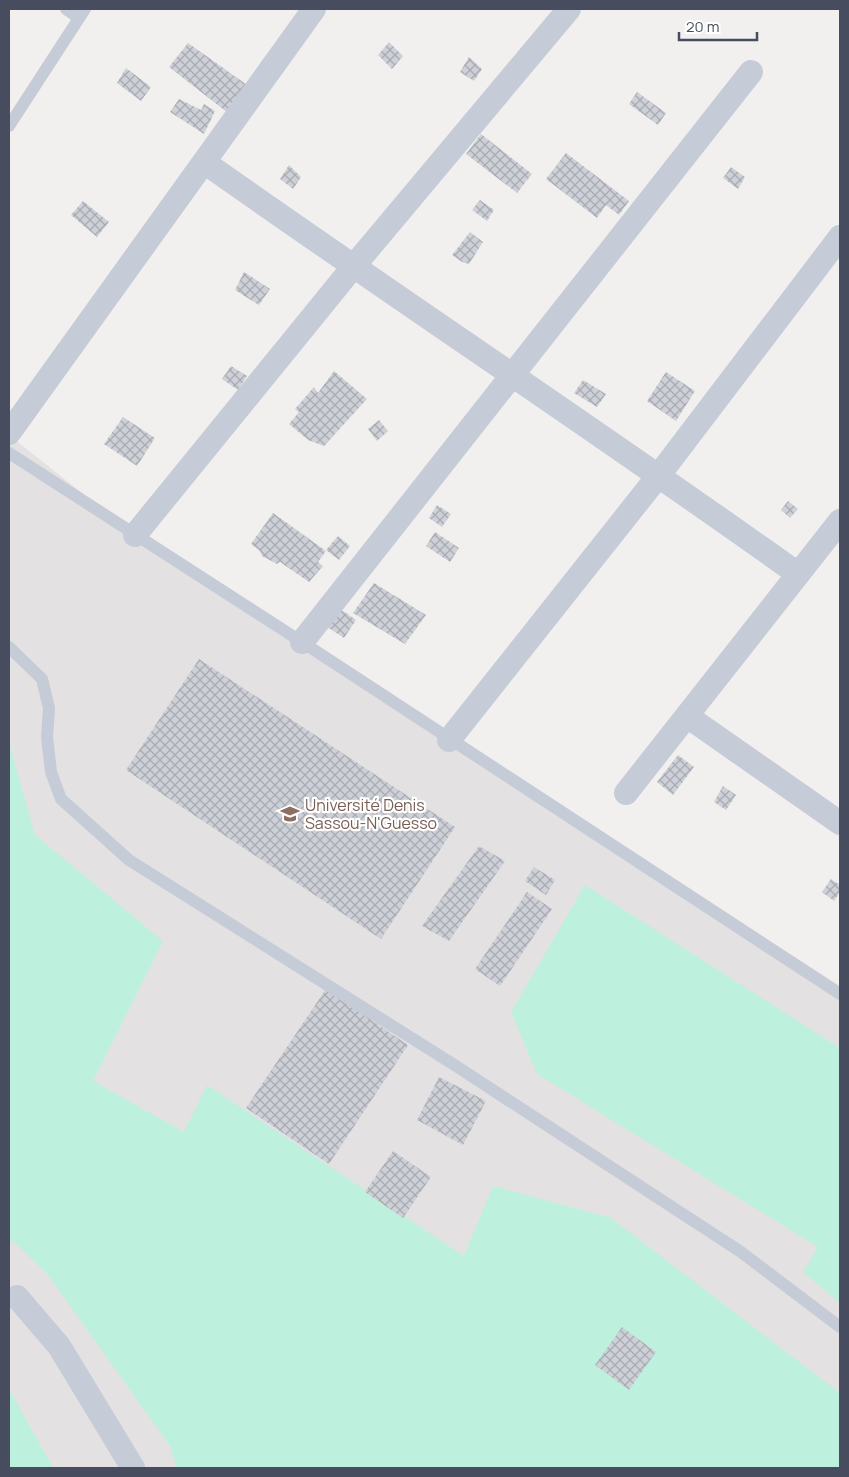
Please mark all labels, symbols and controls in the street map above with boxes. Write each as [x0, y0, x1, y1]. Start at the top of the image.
scale bar [679, 10, 756, 42]
text: 20 m [686, 16, 719, 37]
place label: Université Denis Sassou-N'Guesso [305, 794, 437, 834]
school or university icon: Université Denis Sassou-N'Guesso [279, 803, 301, 825]

